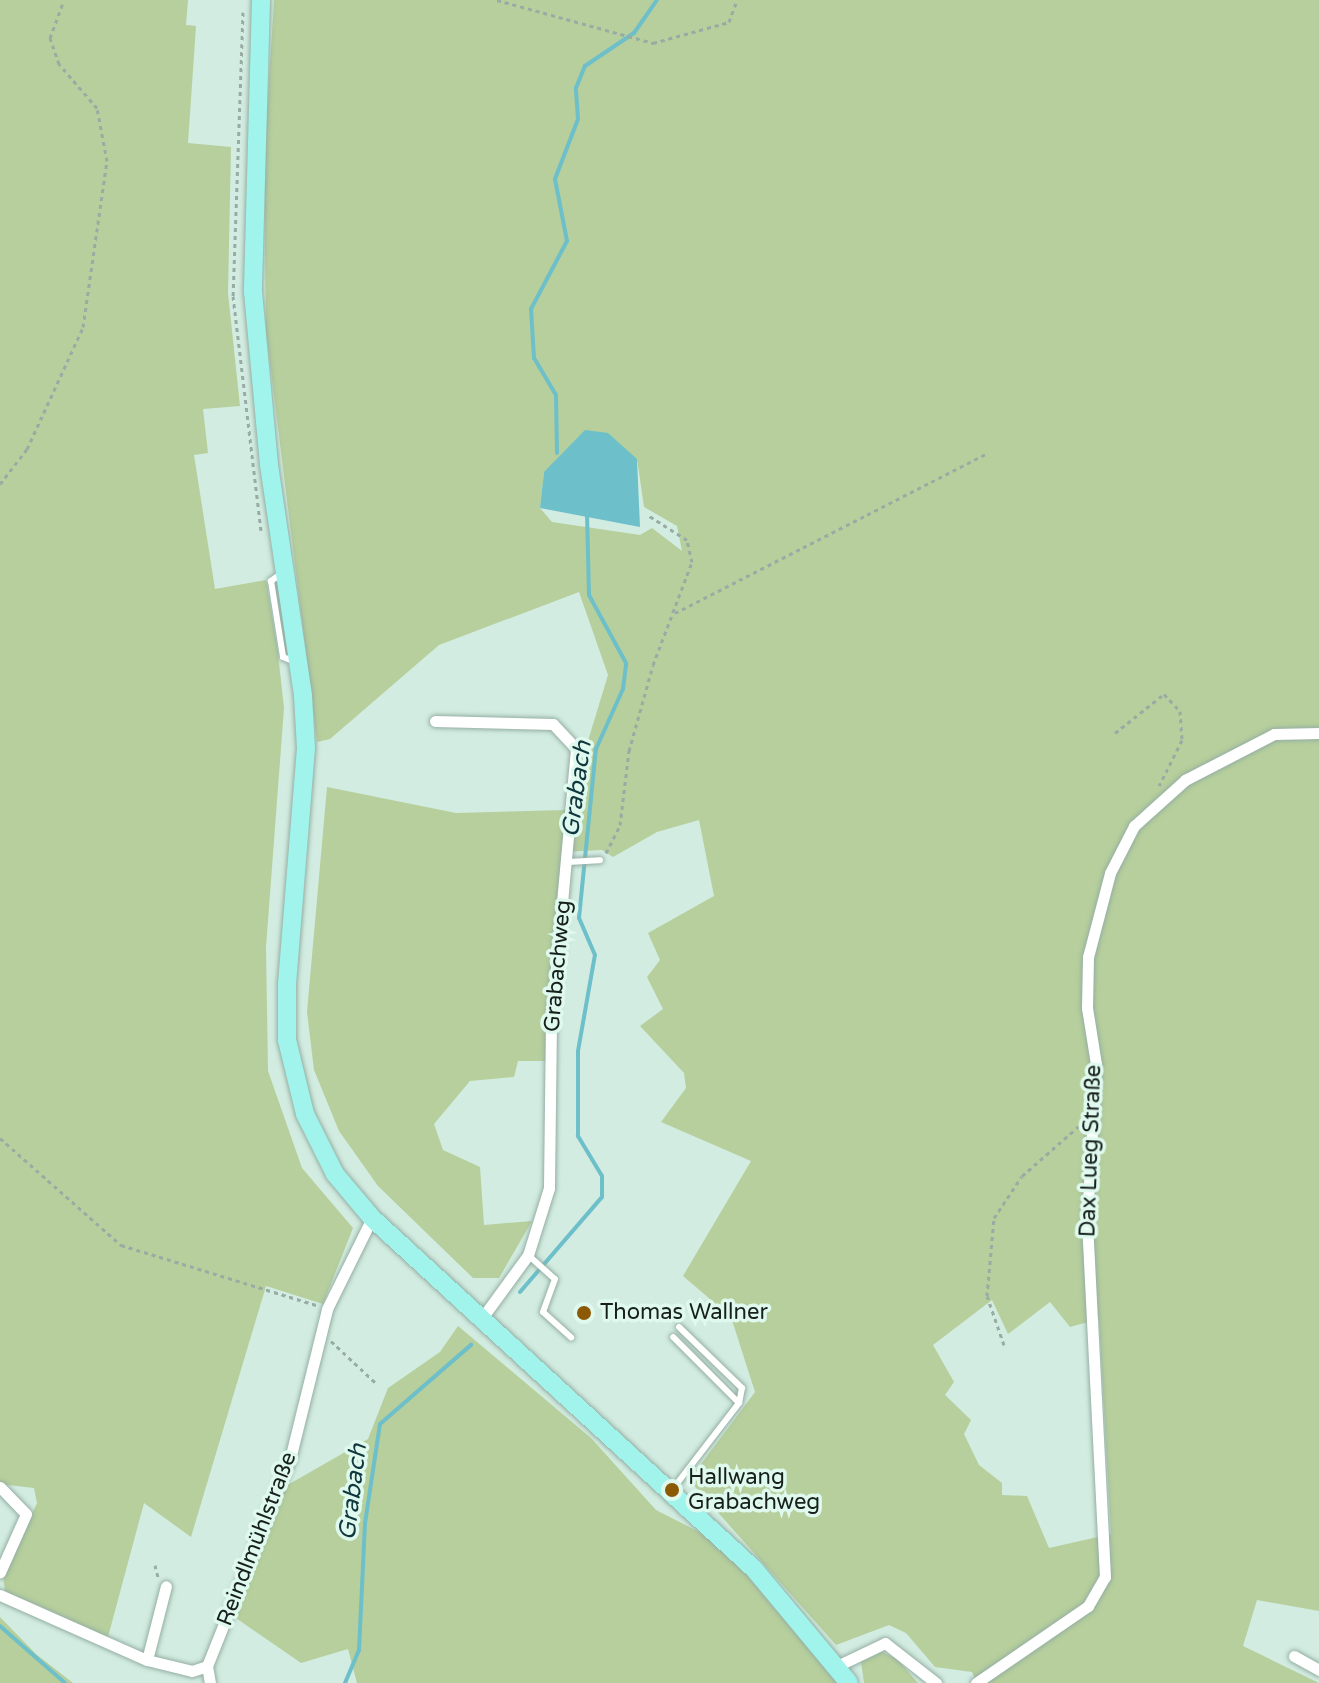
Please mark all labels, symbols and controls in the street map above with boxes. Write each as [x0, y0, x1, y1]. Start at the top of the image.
water label: Grabach [556, 739, 598, 839]
street label: Grabachweg [539, 899, 577, 1033]
street label: Dax Lueg Straße [1075, 1064, 1107, 1238]
place label: Thomas Wallner [600, 1300, 768, 1326]
marker: Thomas Wallner [575, 1304, 593, 1322]
water label: Grabach [333, 1442, 373, 1542]
street label: Reindlmühlstraße [212, 1448, 302, 1630]
place label: Hallwang Grabachweg [688, 1464, 820, 1516]
marker: Hallwang Grabachweg [663, 1481, 681, 1499]

